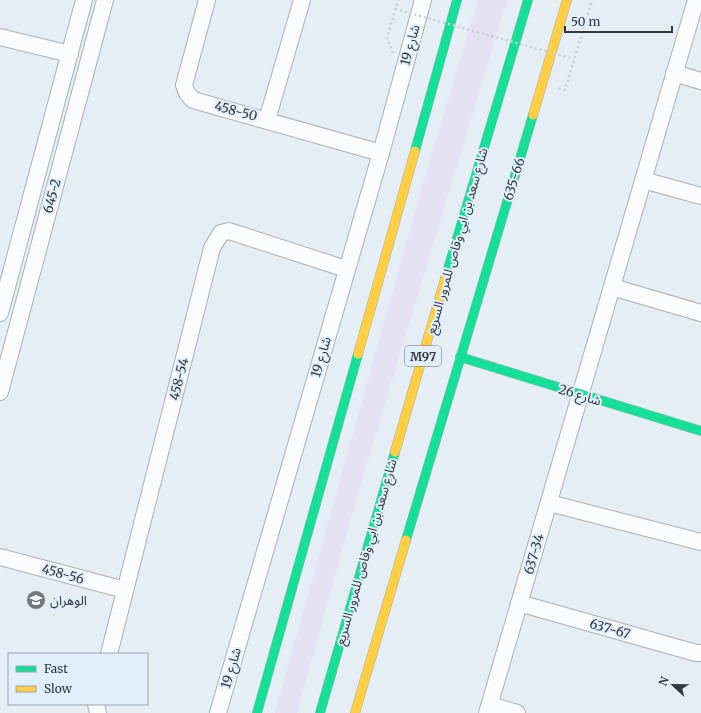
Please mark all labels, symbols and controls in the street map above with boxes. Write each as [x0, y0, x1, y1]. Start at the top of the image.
scale bar [565, 8, 672, 34]
text: 50 m [571, 14, 600, 29]
street label: شارع 19 [396, 23, 426, 68]
street label: 458-50 [213, 97, 259, 125]
street label: شارع سعد بن ابي وقاص للمرور السريع [422, 146, 494, 337]
street label: 635-66 [499, 156, 529, 202]
street label: 645-2 [39, 177, 65, 215]
street label: شارع 19 [307, 335, 337, 380]
road number: M97 [405, 346, 441, 366]
street label: 458-54 [166, 356, 192, 402]
street label: شارع 26 [556, 380, 603, 411]
street label: شارع سعد بن ابي وقاص للمرور السريع [331, 457, 403, 648]
street label: 637-34 [520, 532, 548, 576]
street label: 458-56 [40, 560, 86, 588]
school or university icon: الوهران [25, 589, 47, 611]
place label: الوهران [50, 592, 87, 609]
street label: 637-67 [588, 615, 633, 643]
street label: شارع 19 [217, 646, 247, 691]
legend [8, 653, 148, 705]
text: Fast [44, 661, 68, 676]
north arrow [653, 665, 693, 705]
text: N [656, 674, 672, 688]
text: Slow [44, 681, 73, 696]

